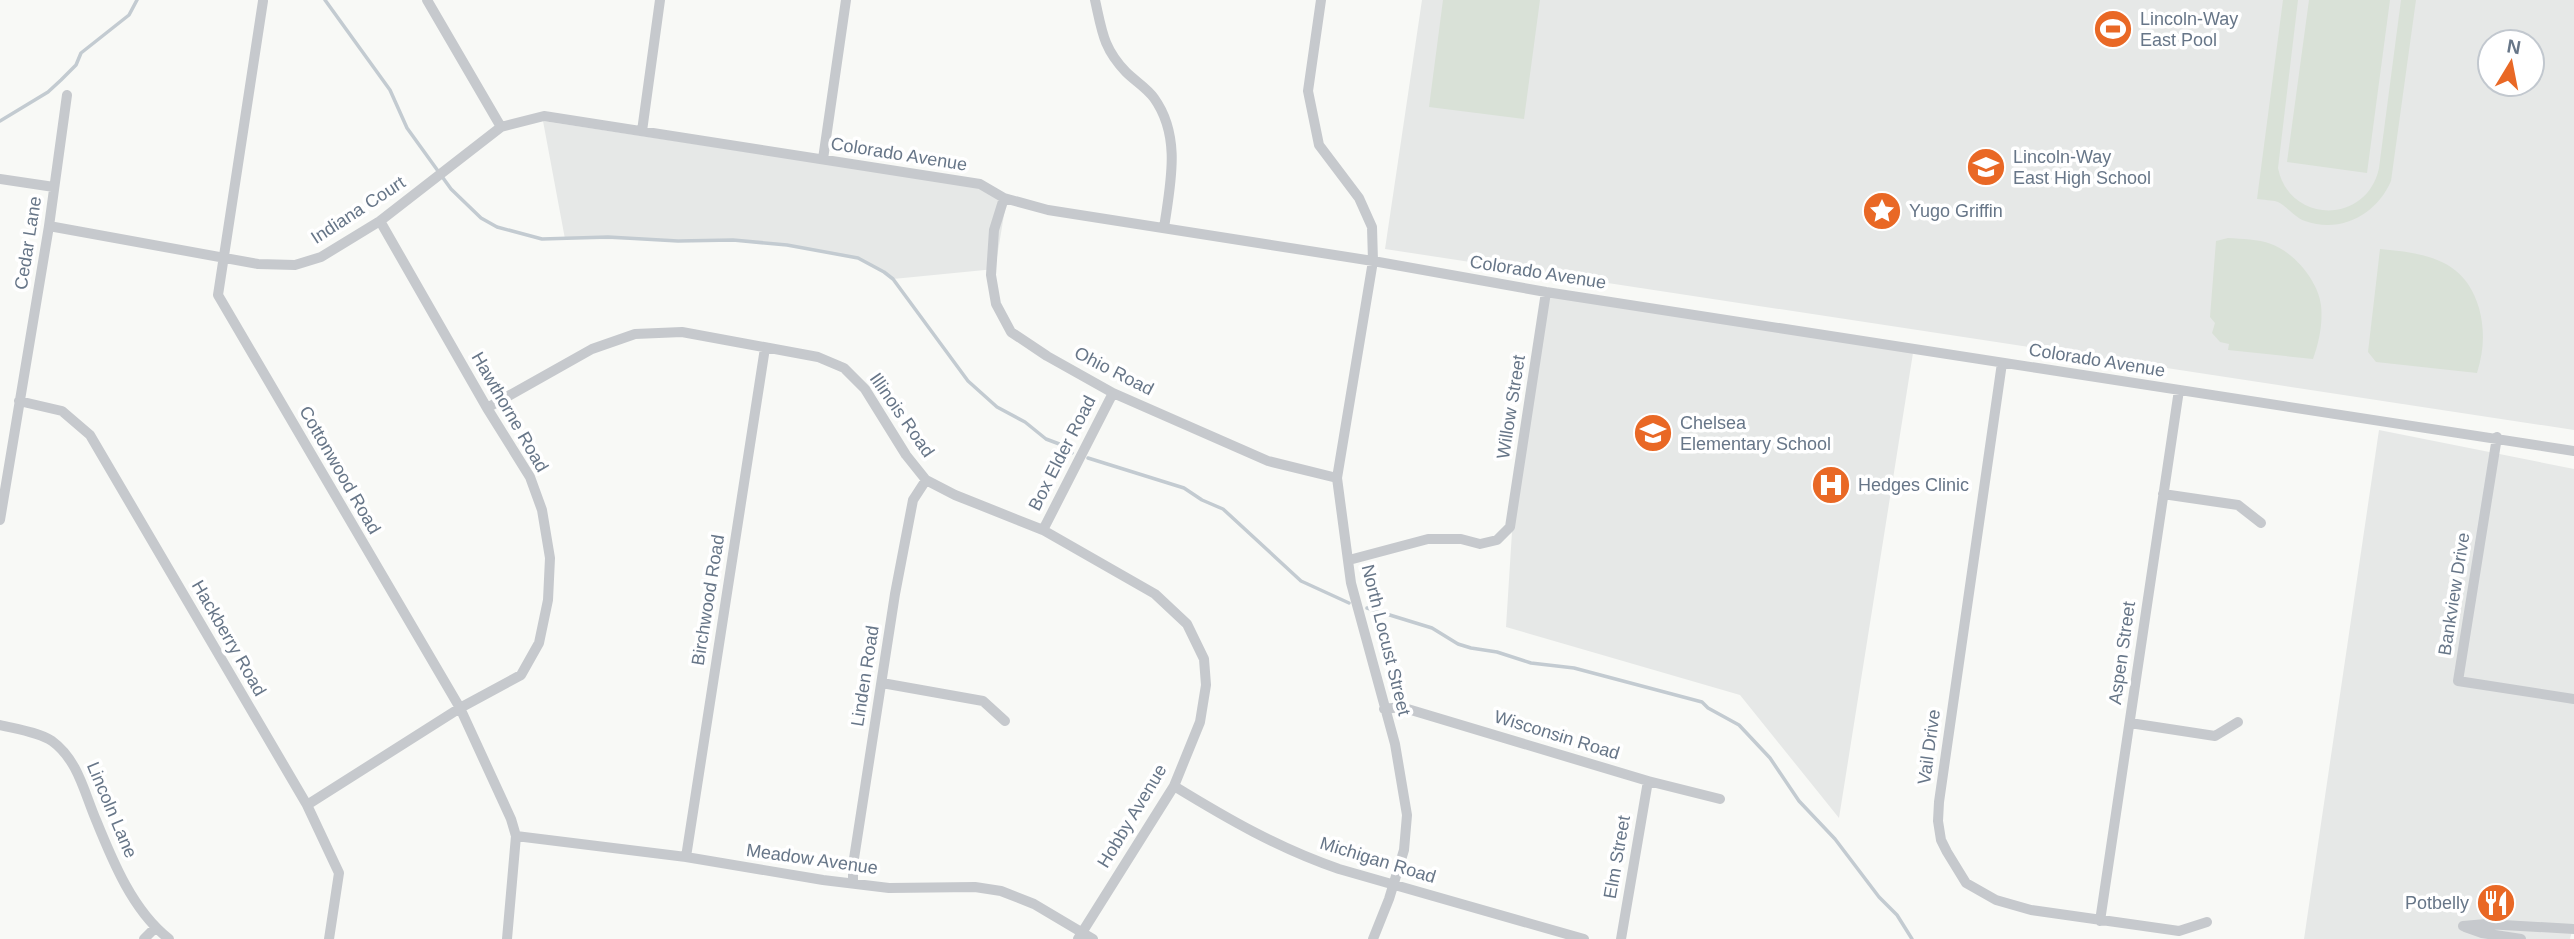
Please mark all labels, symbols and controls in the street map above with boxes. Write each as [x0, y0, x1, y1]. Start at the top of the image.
sports icon: Lincoln-Way East Pool [2092, 8, 2134, 50]
place label: Lincoln-Way East Pool [2140, 9, 2238, 50]
north arrow [2476, 28, 2546, 98]
text: N [2505, 35, 2522, 58]
street label: Colorado Avenue [829, 133, 969, 175]
school or university icon: Lincoln-Way East High School [1965, 146, 2007, 188]
place label: Lincoln-Way East High School [2013, 147, 2151, 188]
street label: Indiana Court [307, 172, 409, 248]
place icon: Yugo Griffin [1861, 190, 1903, 232]
street label: Cedar Lane [11, 195, 45, 291]
place label: Yugo Griffin [1909, 201, 2003, 221]
street label: Colorado Avenue [1468, 251, 1608, 293]
street label: Colorado Avenue [2027, 339, 2167, 381]
street label: Ohio Road [1071, 343, 1157, 399]
street label: Hawthorne Road [468, 349, 552, 475]
street label: Willow Street [1493, 354, 1529, 460]
street label: Illinois Road [866, 369, 938, 461]
street label: Box Elder Road [1024, 392, 1100, 514]
street label: Cottonwood Road [295, 403, 385, 537]
school or university icon: Chelsea Elementary School [1632, 412, 1674, 454]
place label: Chelsea Elementary School [1680, 413, 1831, 454]
hospital icon: Hedges Clinic [1810, 464, 1852, 506]
place label: Hedges Clinic [1858, 475, 1969, 495]
street label: Bankview Drive [2434, 531, 2474, 657]
street label: Birchwood Road [688, 533, 728, 667]
street label: North Locust Street [1358, 562, 1414, 718]
street label: Hackberry Road [188, 577, 270, 699]
street label: Aspen Street [2105, 600, 2139, 706]
street label: Linden Road [847, 624, 883, 728]
street label: Wisconsin Road [1492, 706, 1622, 764]
street label: Vail Drive [1914, 708, 1944, 786]
street label: Lincoln Lane [83, 759, 141, 861]
street label: Hobby Avenue [1093, 761, 1171, 871]
street label: Elm Street [1600, 814, 1634, 900]
street label: Michigan Road [1318, 833, 1438, 887]
street label: Meadow Avenue [745, 840, 879, 878]
restaurant icon: Potbelly [2475, 882, 2517, 924]
place label: Potbelly [2405, 893, 2469, 913]

